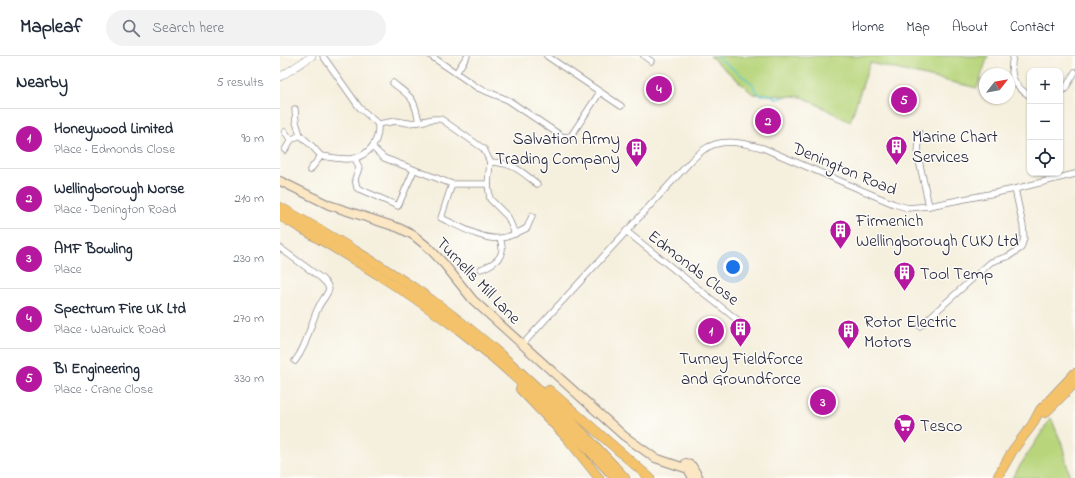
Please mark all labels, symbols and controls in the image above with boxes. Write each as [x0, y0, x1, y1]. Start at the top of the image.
search box [106, 10, 386, 46]
text: Mapleaf [20, 14, 82, 41]
icon: search [120, 17, 142, 39]
text: Search here [152, 17, 224, 39]
text: Home [852, 17, 884, 38]
text: Map [906, 17, 930, 38]
text: About [952, 17, 988, 38]
text: Contact [1010, 17, 1055, 38]
north arrow [979, 68, 1015, 104]
map controls [1027, 68, 1063, 176]
button: + [1027, 68, 1063, 104]
text: Nearby [16, 70, 68, 95]
text: 5 results [216, 73, 264, 92]
pin: 4 [646, 74, 672, 104]
pin: 5 [891, 85, 917, 115]
button: − [1027, 104, 1063, 140]
pin: 2 [755, 106, 781, 136]
text: Honeywood Limited [54, 118, 173, 140]
place label: Marine Chart Services [912, 125, 998, 170]
place label: Salvation Army Trading Company [495, 127, 620, 174]
text: 1 [27, 129, 31, 148]
text: 90 m [241, 129, 264, 148]
building icon: Marine Chart Services [883, 133, 909, 166]
building icon: Salvation Army Trading Company [623, 135, 649, 168]
street label: Denington Road [786, 136, 901, 205]
text: Place · Edmonds Close [54, 140, 175, 159]
button: locate [1027, 140, 1063, 176]
text: Wellingborough Norse [54, 178, 184, 200]
text: 2 [26, 189, 32, 208]
text: 210 m [234, 189, 264, 208]
text: Place · Denington Road [54, 200, 176, 219]
place label: Firmenich Wellingborough (UK) Ltd [855, 209, 1019, 256]
building icon: Firmenich Wellingborough (UK) Ltd [827, 217, 853, 250]
street label: Edmonds Close [642, 224, 744, 312]
street label: Turnells Mill Lane [430, 232, 526, 331]
text: AMF Bowling [54, 238, 133, 260]
text: 3 [26, 249, 32, 268]
text: 230 m [233, 249, 264, 268]
your location [723, 257, 743, 277]
text: Place [54, 260, 82, 279]
building icon: Tool Temp [892, 260, 918, 293]
place label: Tool Temp [920, 262, 993, 287]
text: Spectrum Fire UK Ltd [54, 298, 186, 320]
text: 4 [26, 309, 32, 328]
text: 270 m [233, 309, 264, 328]
place label: Rotor Electric Motors [864, 310, 957, 355]
building icon: Turney Fieldforce and Groundforce [728, 315, 754, 348]
pin: 1 [698, 316, 724, 346]
building icon: Rotor Electric Motors [836, 318, 862, 351]
text: Place · Warwick Road [54, 320, 166, 339]
place label: Turney Fieldforce and Groundforce [679, 347, 803, 392]
text: BI Engineering [54, 358, 140, 380]
text: 5 [25, 369, 33, 388]
text: 330 m [234, 369, 264, 388]
text: Place · Crane Close [54, 380, 153, 399]
pin: 3 [810, 387, 836, 417]
supermarket icon: Tesco [891, 412, 917, 445]
place label: Tesco [920, 414, 963, 439]

